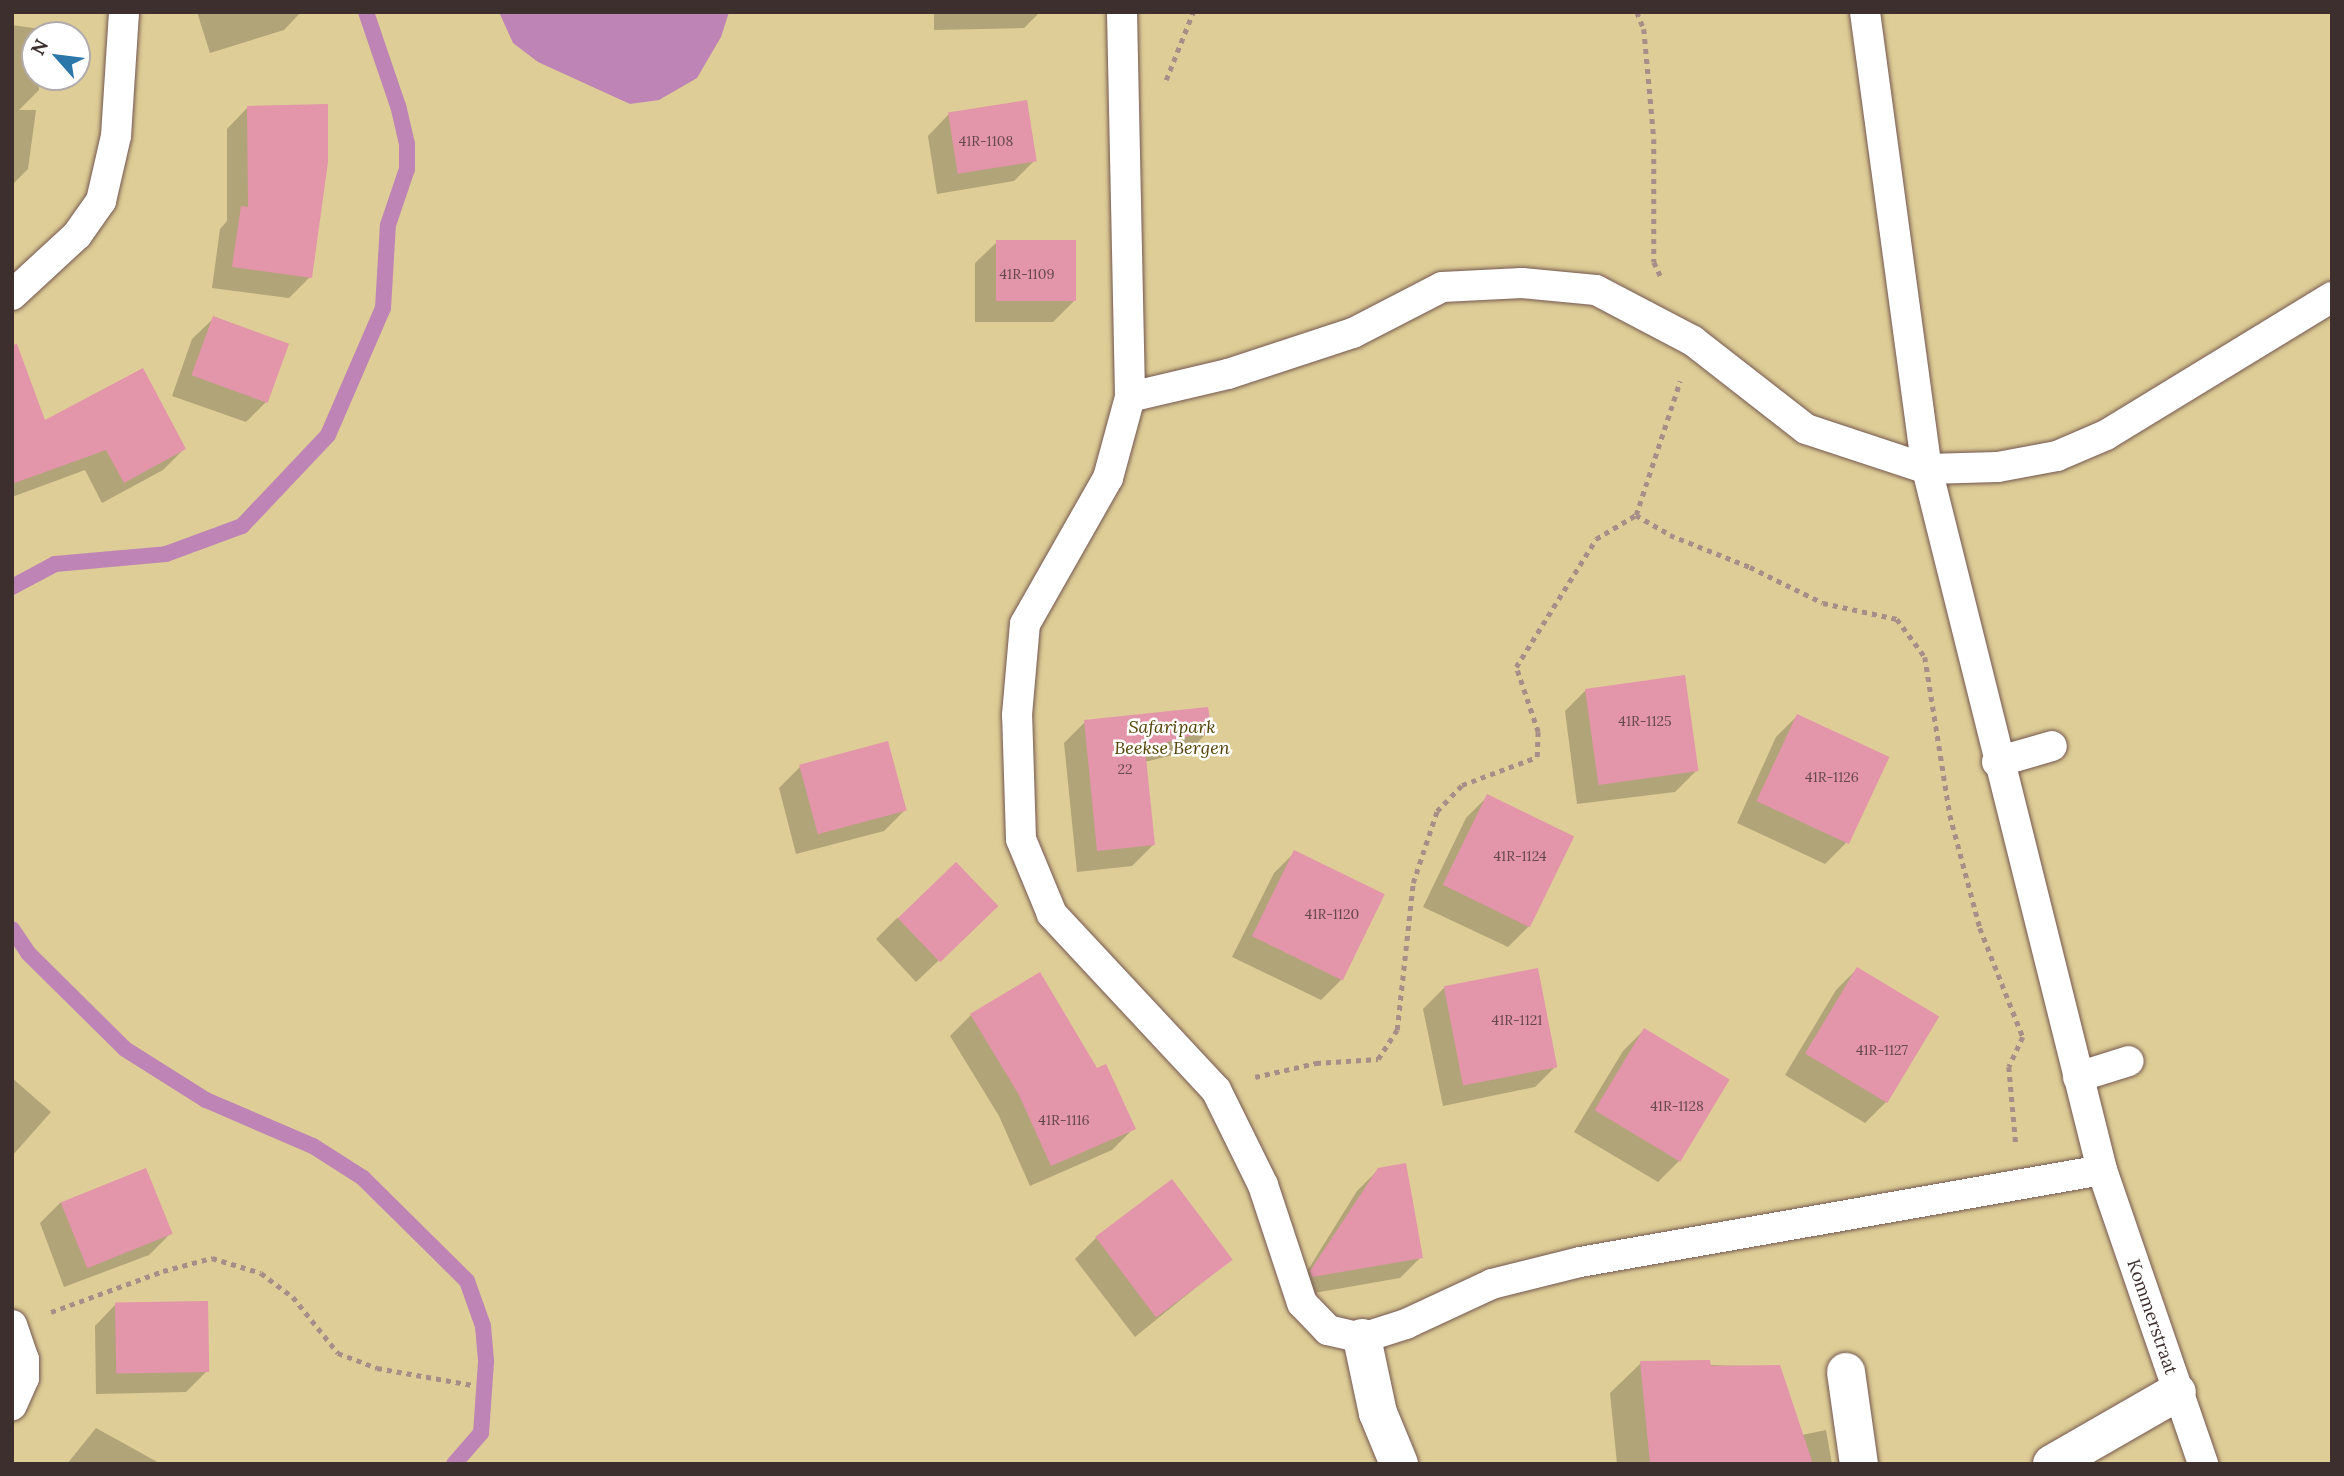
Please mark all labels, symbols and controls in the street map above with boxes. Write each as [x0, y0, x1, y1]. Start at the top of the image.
north arrow [21, 21, 91, 91]
text: N [25, 35, 53, 59]
house number: 41R-1108 [959, 133, 1013, 149]
house number: 41R-1109 [1000, 266, 1054, 282]
house number: 41R-1125 [1618, 713, 1672, 729]
park label: Safaripark Beekse Bergen [1114, 717, 1230, 760]
house number: 22 [1117, 761, 1133, 777]
house number: 41R-1126 [1805, 769, 1859, 785]
house number: 41R-1124 [1494, 848, 1546, 864]
house number: 41R-1120 [1305, 906, 1359, 922]
house number: 41R-1121 [1492, 1012, 1542, 1028]
house number: 41R-1127 [1856, 1042, 1908, 1058]
house number: 41R-1128 [1650, 1098, 1704, 1114]
house number: 41R-1116 [1038, 1112, 1090, 1128]
street label: Kommerstraat [2122, 1256, 2182, 1378]

